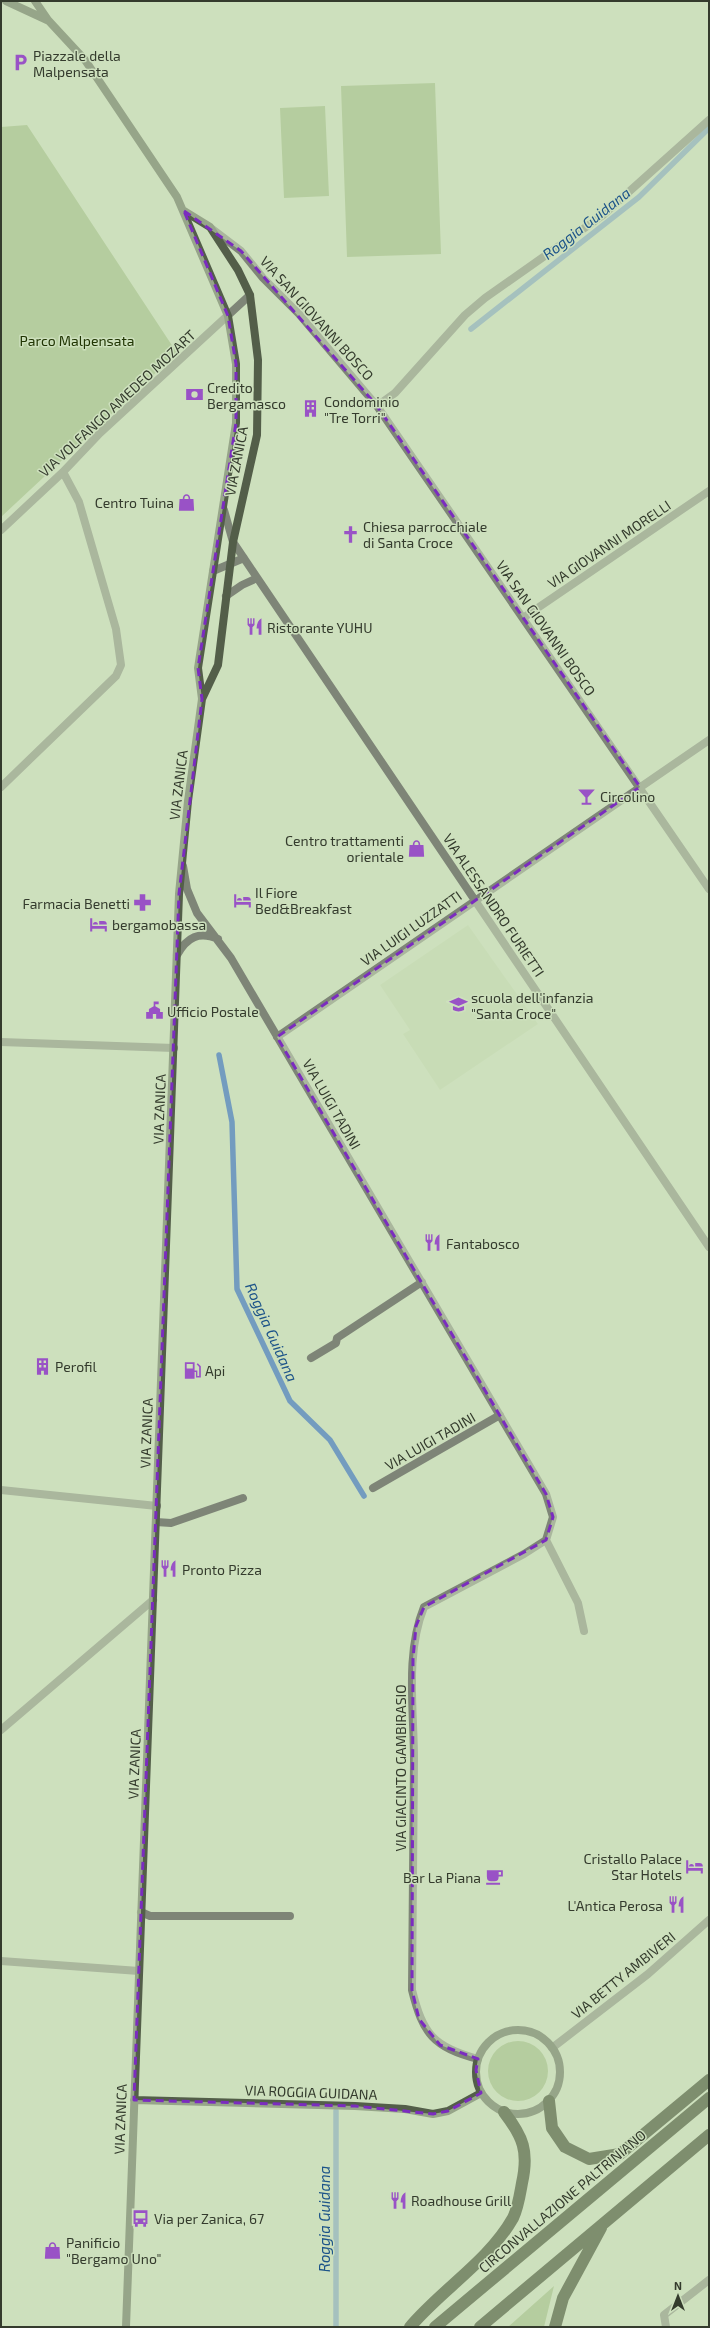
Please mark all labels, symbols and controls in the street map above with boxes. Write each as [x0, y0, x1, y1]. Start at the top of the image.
place label: Piazzale della Malpensata [33, 47, 121, 80]
parking icon: Piazzale della Malpensata [10, 53, 30, 73]
water label: Roggia Guidana [538, 183, 634, 263]
street label: VIA SAN GIOVANNI BOSCO [257, 252, 377, 384]
street label: VIA VOLFANGO AMEDEO MOZART [35, 326, 199, 480]
park label: Parco Malpensata [20, 332, 134, 349]
place label: Credito Bergamasco [207, 379, 286, 412]
bank icon: Credito Bergamasco [184, 385, 204, 405]
place label: Condominio "Tre Torri" [324, 393, 399, 426]
building icon: Condominio "Tre Torri" [301, 399, 321, 419]
street label: VIA ZANICA [221, 424, 251, 497]
shop icon: Centro Tuina [177, 492, 197, 512]
place label: Centro Tuina [95, 494, 174, 511]
street label: VIA GIOVANNI MORELLI [544, 496, 674, 592]
place label: Chiesa parrocchiale di Santa Croce [363, 518, 487, 551]
church icon: Chiesa parrocchiale di Santa Croce [340, 524, 360, 544]
street label: VIA SAN GIOVANNI BOSCO [493, 557, 599, 699]
restaurant icon: Ristorante YUHU [244, 617, 264, 637]
place label: Ristorante YUHU [267, 619, 373, 636]
street label: VIA ZANICA [165, 749, 191, 821]
bar icon: Circolino [577, 786, 597, 806]
place label: Circolino [600, 788, 655, 805]
street label: VIA ALESSANDRO FURIETTI [440, 830, 548, 980]
place label: Centro trattamenti orientale [285, 832, 404, 865]
shop icon: Centro trattamenti orientale [407, 838, 427, 858]
place label: Il Fiore Bed&Breakfast [255, 884, 352, 917]
street label: VIA LUIGI LUZZATTI [357, 887, 465, 969]
hotel icon: Il Fiore Bed&Breakfast [232, 890, 252, 910]
pharmacy icon: Farmacia Benetti [133, 893, 153, 913]
place label: Farmacia Benetti [22, 895, 130, 912]
hotel icon: bergamobassa [89, 914, 109, 934]
place label: bergamobassa [112, 916, 206, 933]
place label: scuola dell'infanzia "Santa Croce" [471, 989, 593, 1022]
school or university icon: scuola dell'infanzia "Santa Croce" [448, 995, 468, 1015]
public building icon: Ufficio Postale [144, 1001, 164, 1021]
place label: Ufficio Postale [167, 1003, 259, 1020]
street label: VIA LUIGI TADINI [299, 1056, 365, 1152]
street label: VIA ZANICA [149, 1073, 169, 1145]
restaurant icon: Fantabosco [423, 1233, 443, 1253]
place label: Fantabosco [446, 1235, 520, 1252]
water label: Roggia Guidana [242, 1280, 302, 1384]
building icon: Perofil [32, 1356, 52, 1376]
place label: Perofil [55, 1358, 98, 1375]
fuel station icon: Api [182, 1360, 202, 1380]
place label: Api [205, 1362, 225, 1379]
street label: VIA ZANICA [136, 1397, 156, 1469]
street label: VIA LUIGI TADINI [382, 1408, 478, 1474]
restaurant icon: Pronto Pizza [159, 1559, 179, 1579]
place label: Pronto Pizza [182, 1561, 262, 1578]
street label: VIA GIACINTO GAMBIRASIO [392, 1684, 409, 1852]
street label: VIA ZANICA [124, 1728, 144, 1800]
place label: Cristallo Palace Star Hotels [583, 1850, 682, 1883]
hotel icon: Cristallo Palace Star Hotels [685, 1856, 705, 1876]
cafe icon: Bar La Piana [484, 1867, 504, 1887]
place label: Bar La Piana [403, 1869, 481, 1886]
restaurant icon: L'Antica Perosa [666, 1895, 686, 1915]
place label: L'Antica Perosa [567, 1897, 663, 1914]
street label: VIA BETTY AMBIVERI [568, 1928, 678, 2022]
street label: VIA ROGGIA GUIDANA [244, 2081, 378, 2103]
street label: VIA ZANICA [110, 2083, 130, 2155]
street label: CIRCONVALLAZIONE PALTRINIANO [475, 2126, 649, 2276]
water label: Roggia Guidana [315, 2166, 333, 2272]
restaurant icon: Roadhouse Grill [388, 2190, 408, 2210]
place label: Roadhouse Grill [411, 2192, 512, 2209]
bus stop icon: Via per Zanica, 67 [131, 2208, 151, 2228]
place label: Via per Zanica, 67 [154, 2210, 264, 2227]
place label: Panificio "Bergamo Uno" [66, 2234, 162, 2267]
shop icon: Panificio "Bergamo Uno" [43, 2240, 63, 2260]
north arrow [658, 2276, 698, 2316]
text: N [674, 2279, 682, 2292]

